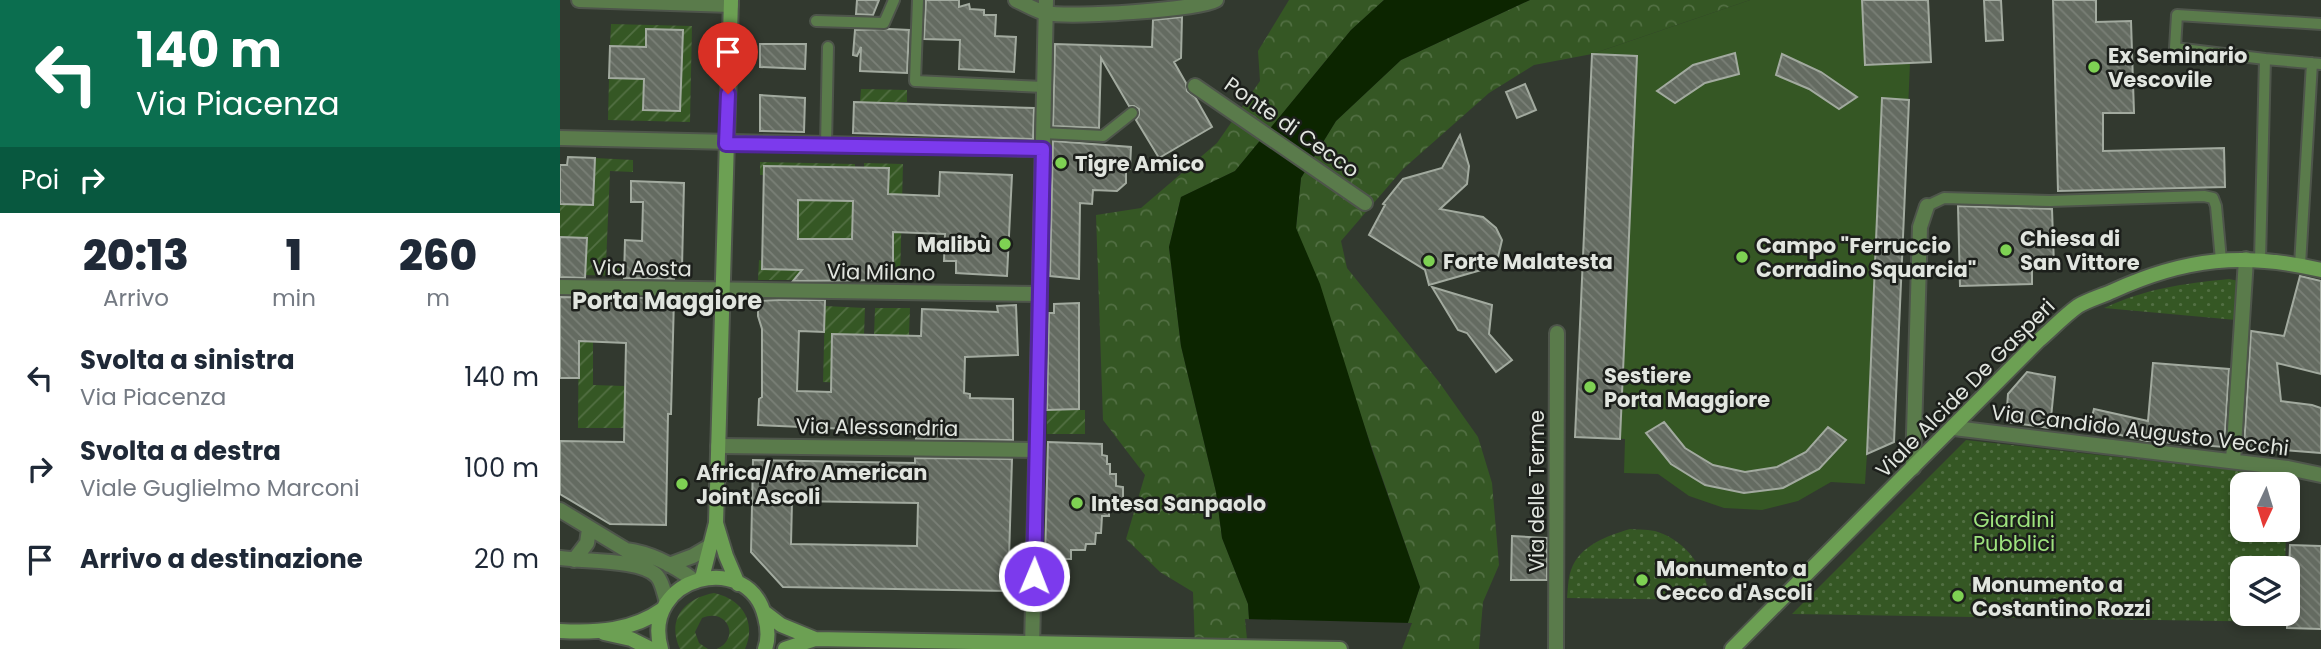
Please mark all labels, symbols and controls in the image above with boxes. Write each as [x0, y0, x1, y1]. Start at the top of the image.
text: 140 m [136, 16, 282, 84]
pin [698, 22, 758, 94]
icon: left [21, 28, 112, 119]
icon: arrive [709, 33, 747, 71]
place label: Ex Seminario Vescovile [2108, 41, 2247, 94]
marker: Ex Seminario Vescovile [2086, 59, 2102, 75]
street label: Ponte di Cecco [1219, 70, 1365, 184]
text: Via Piacenza [136, 81, 340, 126]
place label: Tigre Amico [1075, 149, 1204, 178]
marker: Tigre Amico [1053, 155, 1069, 171]
icon: right [73, 161, 111, 199]
text: Poi [21, 162, 59, 198]
place label: Chiesa di San Vittore [2020, 224, 2140, 277]
text: 20:13 [83, 226, 189, 285]
text: 1 [286, 226, 302, 285]
text: 260 [399, 226, 477, 285]
place label: Malibù [917, 230, 991, 259]
place label: Campo "Ferruccio Corradino Squarcia" [1756, 231, 1976, 284]
marker: Malibù [997, 236, 1013, 252]
marker: Chiesa di San Vittore [1998, 242, 2014, 258]
place label: Forte Malatesta [1443, 247, 1613, 276]
marker: Campo "Ferruccio Corradino Squarcia" [1734, 249, 1750, 265]
street label: Via Aosta [592, 253, 692, 283]
marker: Forte Malatesta [1421, 253, 1437, 269]
street label: Via Milano [826, 257, 936, 287]
text: Arrivo [103, 282, 169, 314]
text: min [272, 282, 316, 314]
text: m [426, 282, 450, 314]
district label: Porta Maggiore [572, 284, 762, 317]
street label: Viale Alcide De Gasperi [1869, 292, 2061, 484]
text: Svolta a sinistra [80, 342, 295, 378]
icon: left [21, 359, 59, 397]
text: 140 m [464, 359, 539, 395]
place label: Sestiere Porta Maggiore [1604, 361, 1770, 414]
marker: Sestiere Porta Maggiore [1582, 379, 1598, 395]
text: Via Piacenza [80, 381, 226, 413]
street label: Via Candido Augusto Vecchi [1989, 397, 2291, 463]
street label: Via delle Terme [1522, 410, 1551, 572]
street label: Via Alessandria [796, 411, 958, 443]
text: Svolta a destra [80, 433, 281, 469]
icon: right [21, 450, 59, 488]
text: 100 m [464, 450, 539, 486]
place label: Africa/Afro American Joint Ascoli [696, 458, 928, 511]
text: Viale Guglielmo Marconi [80, 472, 360, 504]
north arrow [2230, 472, 2300, 542]
map controls [2230, 472, 2300, 626]
marker: Africa/Afro American Joint Ascoli [674, 476, 690, 492]
place label: Intesa Sanpaolo [1091, 489, 1266, 518]
marker: Intesa Sanpaolo [1069, 495, 1085, 511]
park label: Giardini Pubblici [1973, 505, 2055, 558]
position arrow [997, 539, 1071, 613]
icon: arrive [21, 541, 59, 579]
text: Arrivo a destinazione [80, 541, 363, 577]
text: 20 m [474, 541, 539, 577]
place label: Monumento a Cecco d'Ascoli [1656, 554, 1813, 607]
button: layers [2230, 556, 2300, 626]
place label: Monumento a Costantino Rozzi [1972, 570, 2151, 623]
marker: Monumento a Cecco d'Ascoli [1634, 572, 1650, 588]
marker: Monumento a Costantino Rozzi [1950, 588, 1966, 604]

